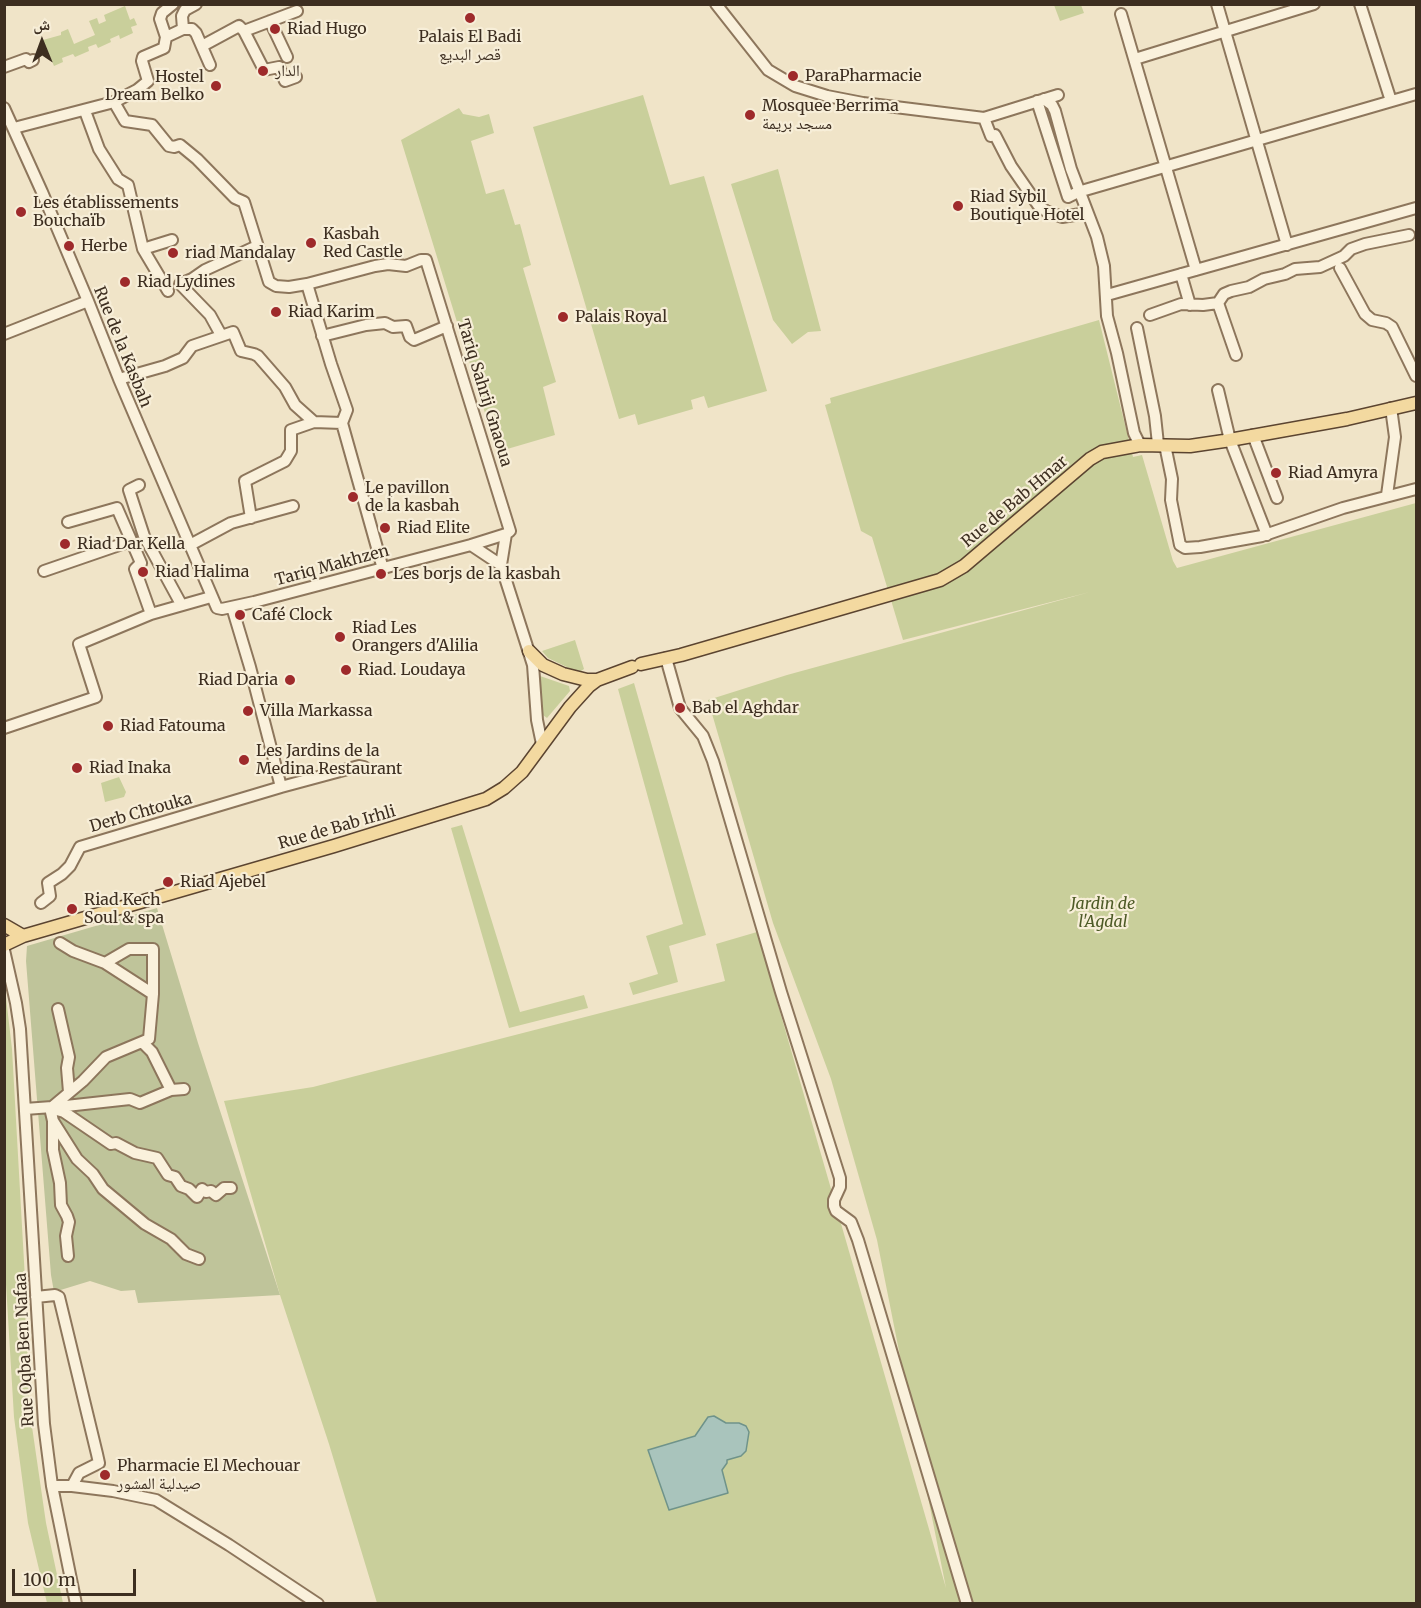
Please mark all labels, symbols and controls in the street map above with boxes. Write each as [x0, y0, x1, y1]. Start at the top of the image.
marker: Palais El Badi قصر البديع [463, 11, 477, 25]
north arrow [12, 12, 72, 72]
text: ش [33, 14, 50, 34]
place label: Riad Hugo [287, 19, 367, 39]
marker: Riad Hugo [268, 22, 282, 36]
place label: Palais El Badi قصر البديع [419, 27, 521, 65]
place label: الدار [275, 61, 300, 81]
marker: الدار [256, 64, 270, 78]
place label: ParaPharmacie [805, 66, 922, 86]
place label: Hostel Dream Belko [105, 67, 204, 105]
marker: ParaPharmacie [786, 69, 800, 83]
marker: Hostel Dream Belko [209, 79, 223, 93]
place label: Mosquee Berrima مسجد بريمة [762, 96, 899, 134]
marker: Mosquee Berrima مسجد بريمة [743, 108, 757, 122]
place label: Riad Sybil Boutique Hotel [970, 187, 1084, 225]
place label: Les établissements Bouchaïb [33, 193, 179, 231]
marker: Riad Sybil Boutique Hotel [951, 199, 965, 213]
marker: Les établissements Bouchaïb [14, 205, 28, 219]
place label: Kasbah Red Castle [323, 224, 403, 262]
place label: Herbe [81, 236, 127, 256]
marker: Kasbah Red Castle [304, 236, 318, 250]
marker: Herbe [62, 239, 76, 253]
place label: riad Mandalay [185, 243, 296, 263]
marker: riad Mandalay [166, 246, 180, 260]
place label: Riad Lydines [137, 272, 235, 292]
marker: Riad Lydines [118, 275, 132, 289]
street label: Rue de la Kasbah [89, 284, 155, 410]
place label: Riad Karim [288, 302, 375, 322]
marker: Riad Karim [269, 305, 283, 319]
place label: Palais Royal [575, 307, 667, 327]
marker: Palais Royal [556, 310, 570, 324]
street label: Tariq Sahrij Gnaoua [452, 317, 516, 469]
street label: Rue de Bab Hmar [958, 452, 1072, 552]
place label: Riad Amyra [1288, 463, 1378, 483]
marker: Riad Amyra [1269, 466, 1283, 480]
place label: Le pavillon de la kasbah [365, 478, 460, 516]
marker: Le pavillon de la kasbah [346, 490, 360, 504]
place label: Riad Elite [397, 518, 470, 538]
marker: Riad Elite [378, 521, 392, 535]
place label: Riad Dar Kella [77, 534, 185, 554]
marker: Riad Dar Kella [58, 537, 72, 551]
street label: Tariq Makhzen [273, 542, 391, 590]
place label: Riad Halima [155, 562, 249, 582]
place label: Les borjs de la kasbah [393, 564, 561, 584]
marker: Riad Halima [136, 565, 150, 579]
marker: Les borjs de la kasbah [374, 567, 388, 581]
place label: Café Clock [252, 605, 332, 625]
marker: Café Clock [233, 608, 247, 622]
place label: Riad Les Orangers d'Alilia [352, 618, 478, 656]
marker: Riad Les Orangers d'Alilia [333, 630, 347, 644]
place label: Riad. Loudaya [358, 660, 466, 680]
marker: Riad. Loudaya [339, 663, 353, 677]
place label: Riad Daria [198, 670, 278, 690]
marker: Riad Daria [283, 673, 297, 687]
place label: Bab el Aghdar [692, 698, 799, 718]
place label: Villa Markassa [260, 701, 373, 721]
marker: Bab el Aghdar [673, 701, 687, 715]
marker: Villa Markassa [241, 704, 255, 718]
place label: Riad Fatouma [120, 716, 226, 736]
marker: Riad Fatouma [101, 719, 115, 733]
place label: Les Jardins de la Medina Restaurant [256, 741, 402, 779]
marker: Les Jardins de la Medina Restaurant [237, 753, 251, 767]
place label: Riad Inaka [89, 758, 171, 778]
marker: Riad Inaka [70, 761, 84, 775]
street label: Derb Chtouka [88, 789, 194, 837]
street label: Rue de Bab Irhli [276, 802, 398, 854]
place label: Riad Ajebel [180, 872, 266, 892]
marker: Riad Ajebel [161, 875, 175, 889]
place label: Riad Kech Soul & spa [84, 890, 164, 928]
park label: Jardin de l'Agdal [1071, 894, 1135, 932]
marker: Riad Kech Soul & spa [65, 902, 79, 916]
street label: Rue Oqba Ben Nafaa [11, 1273, 39, 1427]
place label: Pharmacie El Mechouar صيدلية المشور [117, 1456, 300, 1494]
marker: Pharmacie El Mechouar صيدلية المشور [98, 1468, 112, 1482]
scale bar [15, 1557, 140, 1595]
text: 100 m [23, 1568, 76, 1591]

